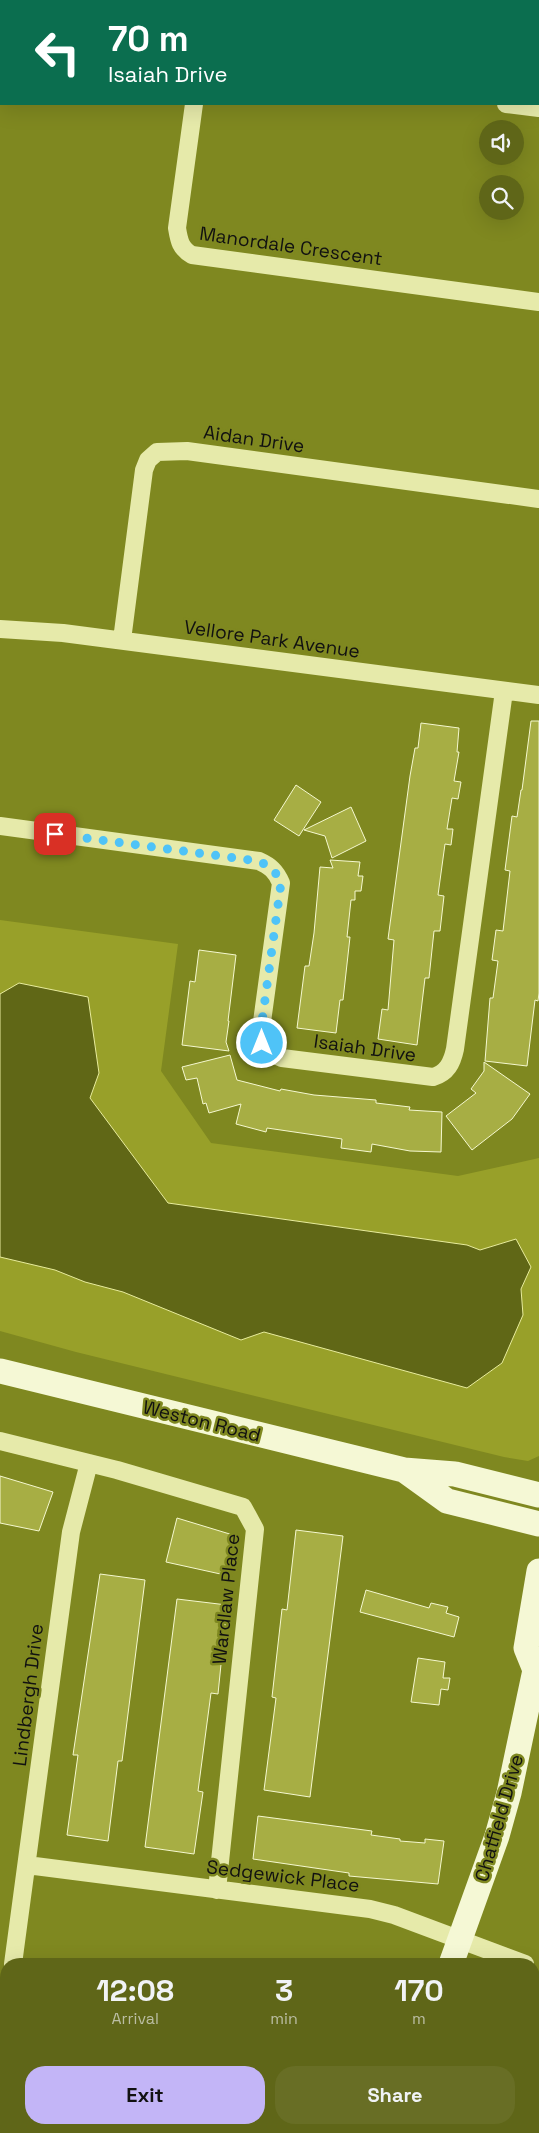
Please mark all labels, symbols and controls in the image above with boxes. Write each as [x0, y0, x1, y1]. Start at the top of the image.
text: 70 m [108, 17, 189, 61]
icon: left [25, 20, 90, 85]
text: Isaiah Drive [108, 60, 227, 88]
map controls [479, 120, 524, 220]
button: sound [479, 120, 524, 165]
button: search [479, 175, 524, 220]
street label: Manordale Crescent [198, 221, 384, 271]
street label: Aidan Drive [202, 420, 306, 458]
street label: Vellore Park Avenue [182, 614, 362, 664]
pin [34, 813, 76, 855]
icon: arrive [41, 820, 69, 848]
position arrow [235, 1016, 287, 1068]
street label: Isaiah Drive [312, 1028, 418, 1068]
street label: Weston Road [140, 1394, 264, 1448]
street label: Wardlaw Place [207, 1532, 245, 1666]
street label: Lindbergh Drive [7, 1622, 49, 1768]
street label: Chatfield Drive [469, 1751, 529, 1885]
street label: Sedgewick Place [205, 1854, 361, 1898]
text: 12:08 [96, 1971, 174, 2010]
text: 3 [275, 1971, 293, 2010]
text: 170 [394, 1971, 444, 2010]
text: Arrival [111, 2008, 159, 2029]
text: min [270, 2008, 298, 2029]
text: m [412, 2008, 426, 2029]
button: Exit [25, 2066, 265, 2124]
button: Share [275, 2066, 515, 2124]

